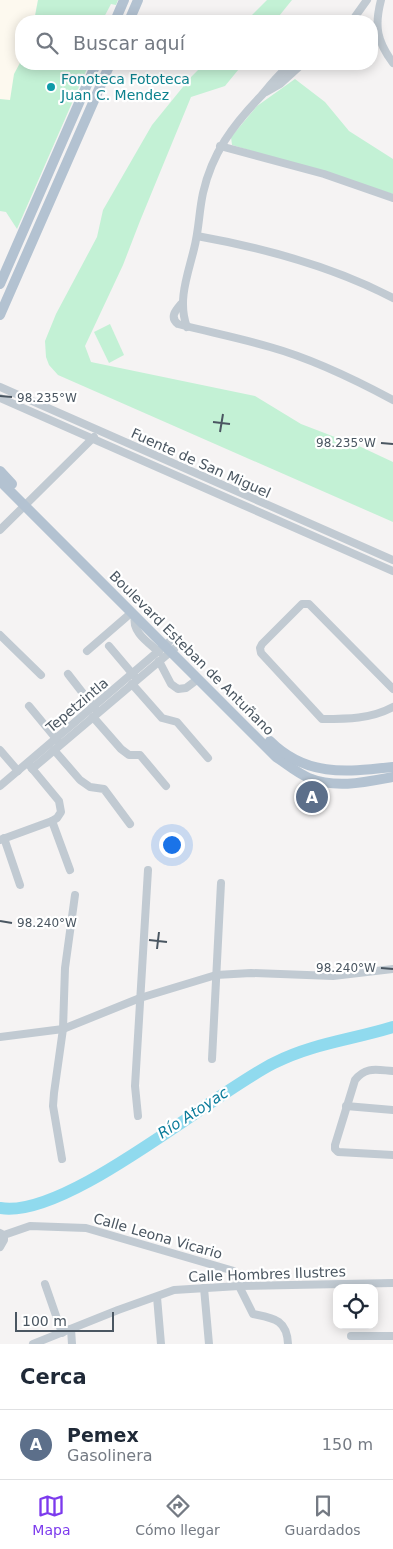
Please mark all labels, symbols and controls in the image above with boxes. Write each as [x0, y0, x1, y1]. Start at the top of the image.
search box [15, 15, 378, 70]
icon: search [33, 29, 61, 57]
text: Buscar aquí [73, 32, 185, 54]
place label: Fonoteca Fototeca Juan C. Mendez [60, 71, 190, 103]
marker: Fonoteca Fototeca Juan C. Mendez [45, 81, 57, 93]
text: 98.235°W [17, 391, 77, 405]
street label: Fuente de San Miguel [129, 425, 273, 501]
text: 98.235°W [316, 436, 376, 450]
street label: Boulevard Esteban de Antuñano [106, 567, 278, 739]
street label: Tepetzintla [42, 674, 111, 736]
pin: A [296, 778, 328, 816]
your location [159, 832, 185, 858]
text: 98.240°W [17, 916, 77, 930]
text: 98.240°W [316, 961, 376, 975]
water label: Río Atoyac [154, 1083, 232, 1142]
street label: Calle Leona Vicario [92, 1210, 224, 1262]
street label: Calle Hombres Ilustres [188, 1263, 346, 1285]
map controls [333, 1284, 378, 1329]
button: locate [333, 1284, 378, 1329]
scale bar [15, 1309, 114, 1332]
text: 100 m [22, 1313, 67, 1329]
text: Cerca [20, 1365, 87, 1389]
text: Pemex [67, 1424, 139, 1446]
text: A [30, 1435, 42, 1454]
text: 150 m [322, 1435, 373, 1454]
text: Gasolinera [67, 1446, 153, 1465]
tab: Mapa [32, 1492, 70, 1538]
tab: Cómo llegar [135, 1492, 220, 1538]
tab: Guardados [285, 1492, 361, 1538]

